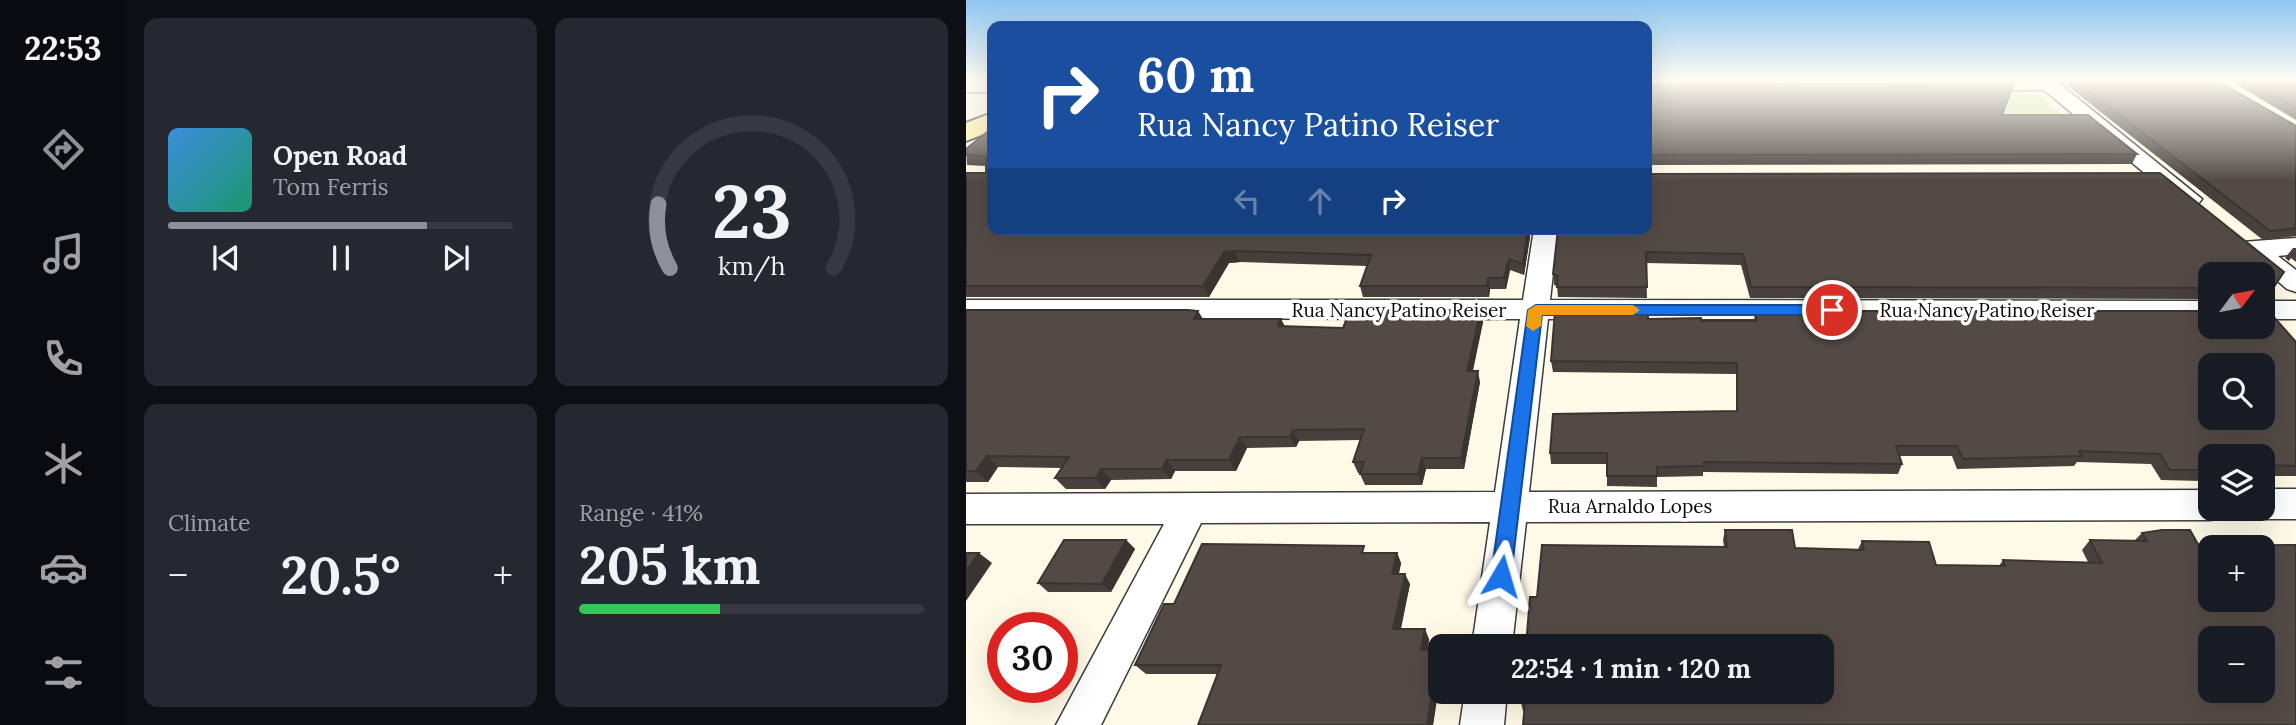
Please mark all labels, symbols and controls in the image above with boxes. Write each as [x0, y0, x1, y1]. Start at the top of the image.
text: 22:53 [24, 28, 102, 69]
text: 60 m [1137, 43, 1254, 105]
icon: right [1022, 49, 1113, 140]
text: Rua Nancy Patino Reiser [1137, 104, 1499, 145]
icon: directions [39, 125, 88, 174]
text: Open Road [273, 139, 407, 172]
text: 23 [712, 166, 791, 259]
text: Tom Ferris [273, 172, 388, 201]
icon: left [1228, 182, 1266, 220]
icon: ahead [1301, 182, 1339, 220]
icon: right [1374, 182, 1412, 220]
icon: music [39, 229, 88, 278]
icon: previous [207, 239, 245, 277]
icon: pause [322, 239, 360, 277]
icon: next [437, 239, 475, 277]
text: km/h [718, 250, 785, 282]
north arrow [2198, 262, 2275, 340]
map controls [2198, 262, 2275, 703]
pin [1802, 280, 1862, 340]
icon: arrive [1813, 291, 1851, 329]
street label: Rua Nancy Patino Reiser [1292, 298, 1507, 322]
street label: Rua Nancy Patino Reiser [1880, 298, 2095, 322]
icon: phone [39, 334, 88, 383]
button: search [2198, 353, 2275, 430]
icon: climate [39, 439, 88, 488]
button: layers [2198, 444, 2275, 521]
street label: Rua Arnaldo Lopes [1548, 494, 1713, 518]
text: Range · 41% [579, 498, 703, 527]
text: Climate [168, 508, 250, 537]
text: 205 km [579, 532, 760, 598]
button: + [2198, 535, 2275, 612]
position arrow [1464, 539, 1538, 613]
text: 20.5° [281, 542, 400, 608]
icon: car [39, 543, 88, 592]
text: − [168, 551, 188, 599]
text: + [493, 551, 513, 599]
speed limit sign: 30 [987, 612, 1078, 703]
button: − [2198, 626, 2275, 703]
icon: filters [39, 648, 88, 697]
text: 22:54 · 1 min · 120 m [1511, 652, 1751, 685]

